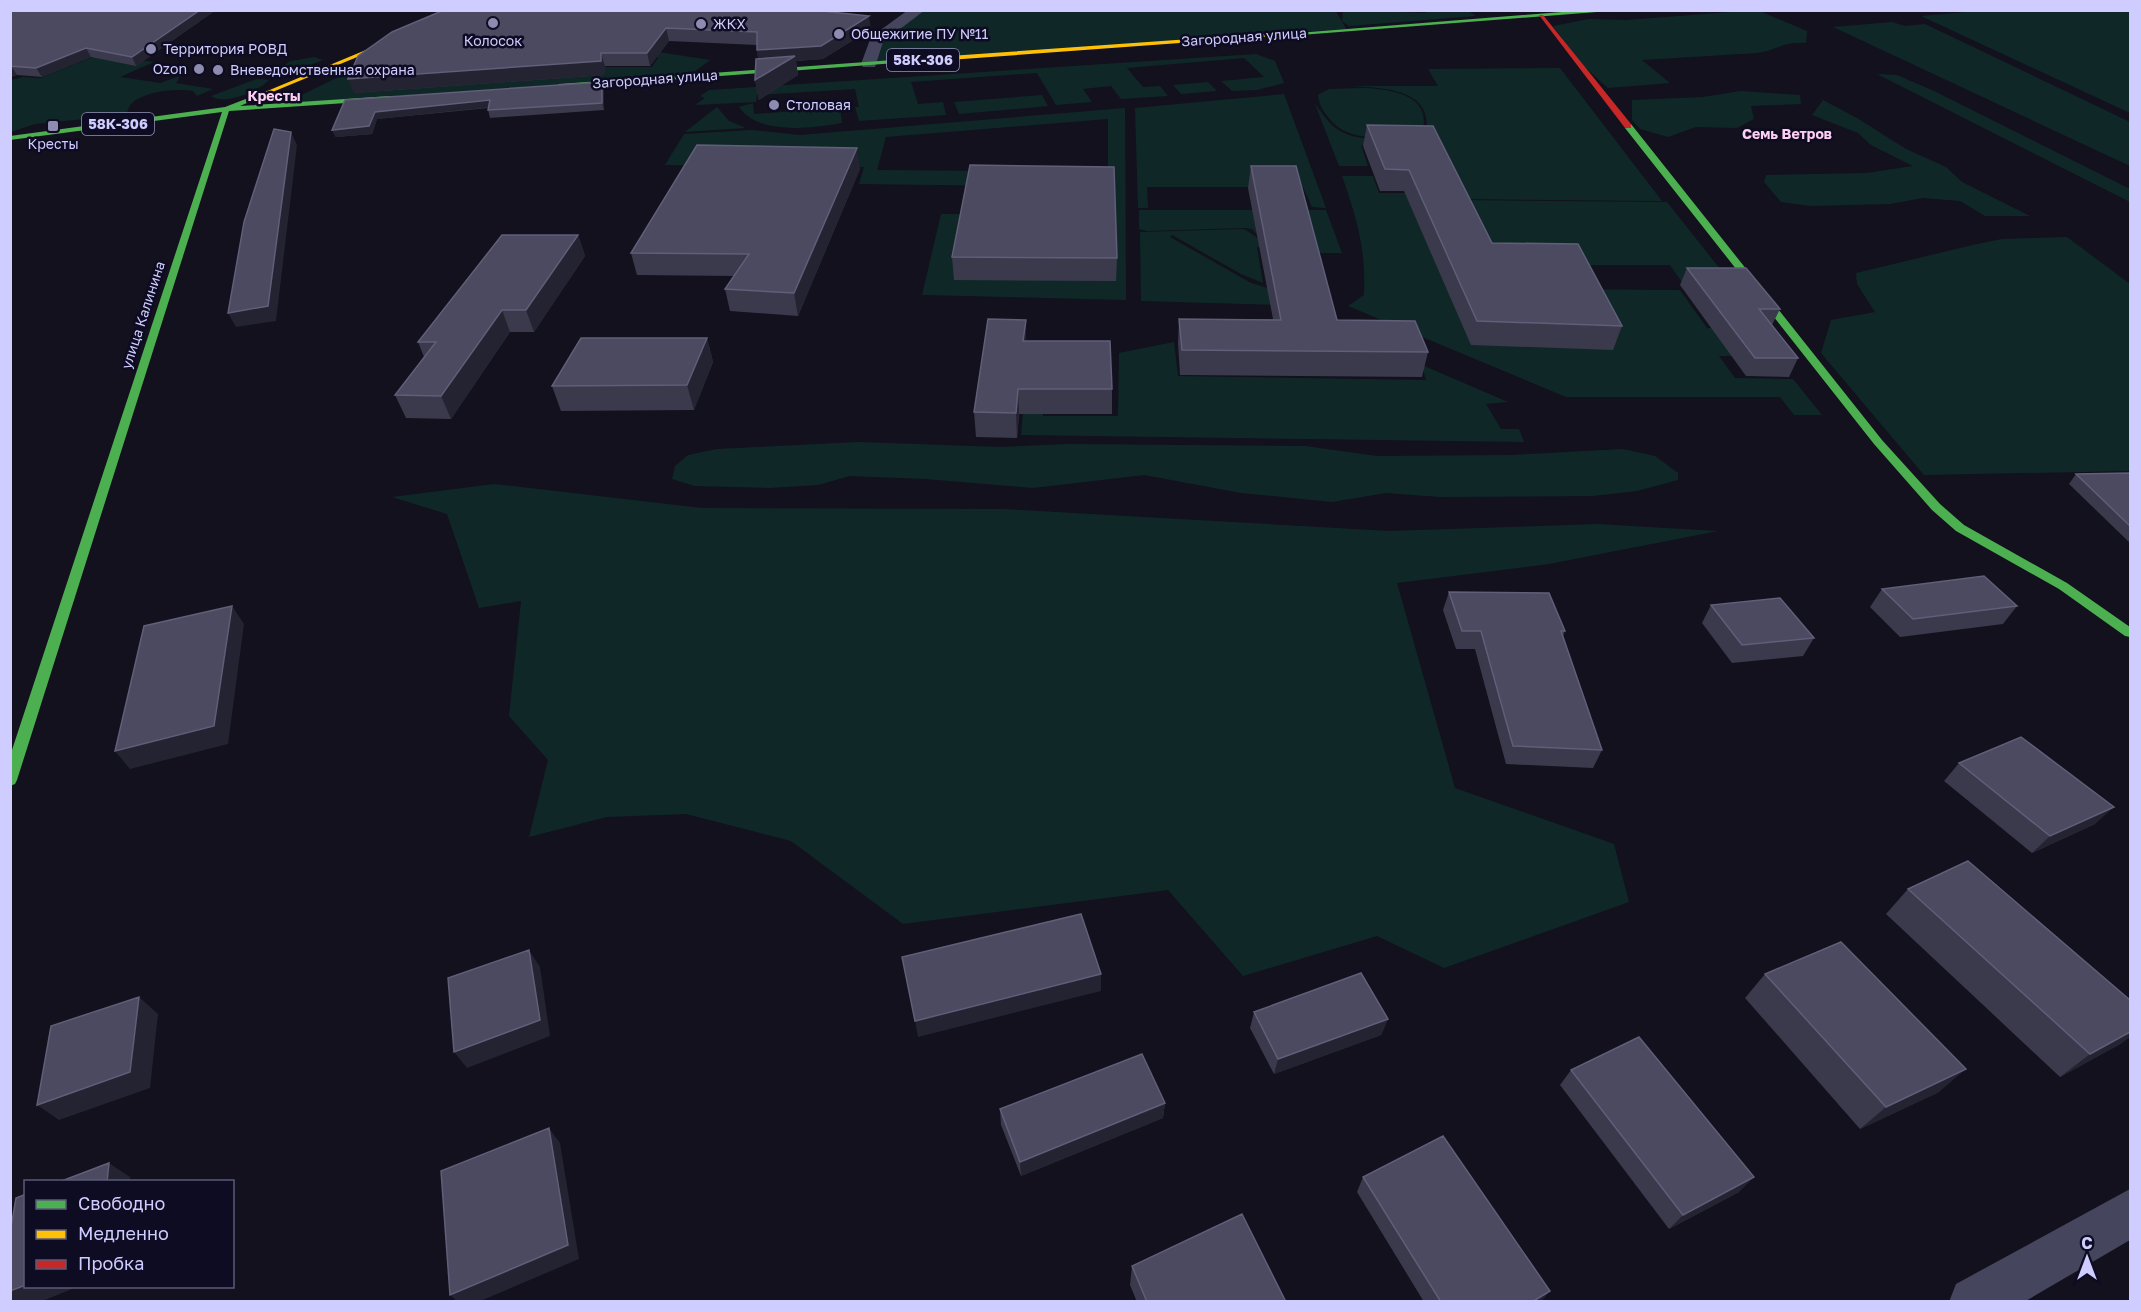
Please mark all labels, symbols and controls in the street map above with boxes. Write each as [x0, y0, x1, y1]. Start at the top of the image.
place label: ЖКХ [713, 15, 746, 32]
marker: Колосок [486, 16, 500, 30]
marker: ЖКХ [694, 17, 708, 31]
street label: Загородная улица [1181, 24, 1307, 49]
place label: Общежитие ПУ №11 [851, 25, 989, 42]
marker: Общежитие ПУ №11 [832, 27, 846, 41]
place label: Колосок [464, 32, 522, 49]
place label: Территория РОВД [163, 40, 287, 57]
marker: Территория РОВД [144, 42, 158, 56]
road number: 58К-306 [887, 49, 959, 71]
place label: Ozon [153, 60, 187, 77]
place label: Вневедомственная охрана [230, 61, 415, 78]
marker: Ozon [192, 62, 206, 76]
marker: Вневедомственная охрана [211, 63, 225, 77]
street label: Загородная улица [592, 66, 718, 91]
district label: Кресты [247, 87, 301, 104]
place label: Столовая [786, 96, 851, 113]
marker: Столовая [767, 98, 781, 112]
road number: 58К-306 [82, 113, 154, 135]
marker: Кресты [46, 119, 60, 133]
district label: Семь Ветров [1742, 125, 1832, 142]
place label: Кресты [27, 135, 79, 152]
street label: улица Калинина [117, 259, 168, 371]
legend [24, 1180, 234, 1288]
text: Свободно [78, 1192, 165, 1214]
text: Медленно [78, 1222, 169, 1244]
north arrow [2057, 1228, 2117, 1288]
text: С [2081, 1233, 2093, 1253]
text: Пробка [78, 1252, 144, 1274]

